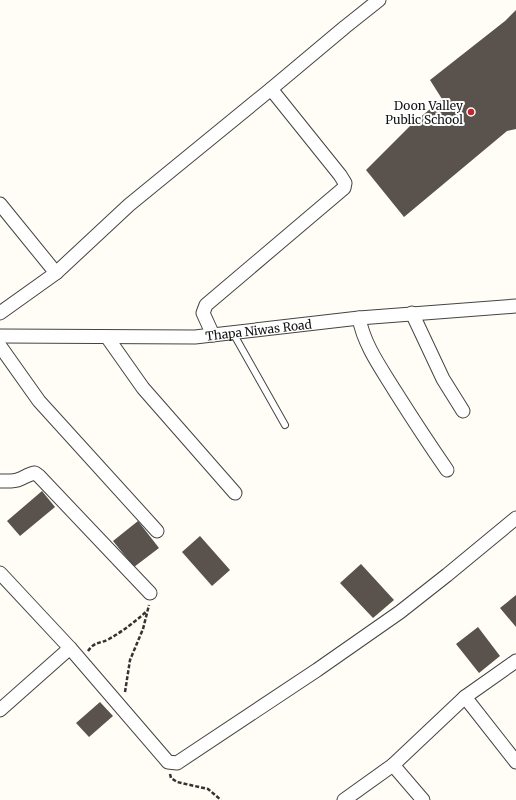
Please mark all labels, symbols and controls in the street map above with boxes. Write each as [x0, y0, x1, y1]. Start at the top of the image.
place label: Doon Valley Public School [385, 98, 463, 127]
marker: Doon Valley Public School [466, 107, 476, 117]
street label: Thapa Niwas Road [205, 316, 313, 343]

